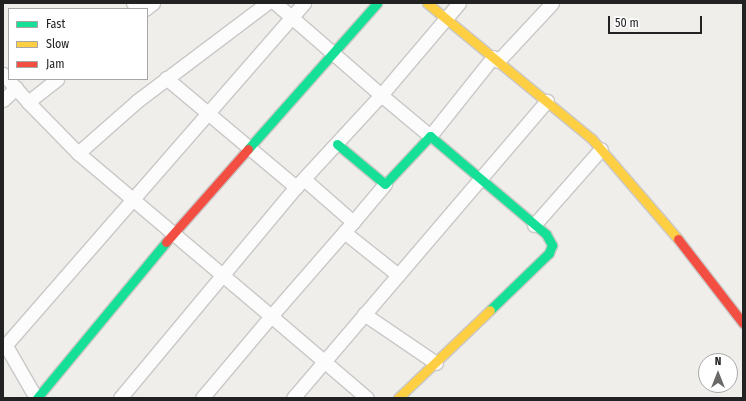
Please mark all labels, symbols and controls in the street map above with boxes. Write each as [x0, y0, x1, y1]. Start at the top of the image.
legend [8, 8, 148, 80]
scale bar [610, 8, 704, 34]
text: 50 m [615, 16, 639, 30]
text: Fast [46, 17, 65, 31]
text: Slow [46, 37, 69, 51]
text: Jam [46, 57, 64, 71]
north arrow [698, 353, 738, 393]
text: N [715, 355, 721, 368]

